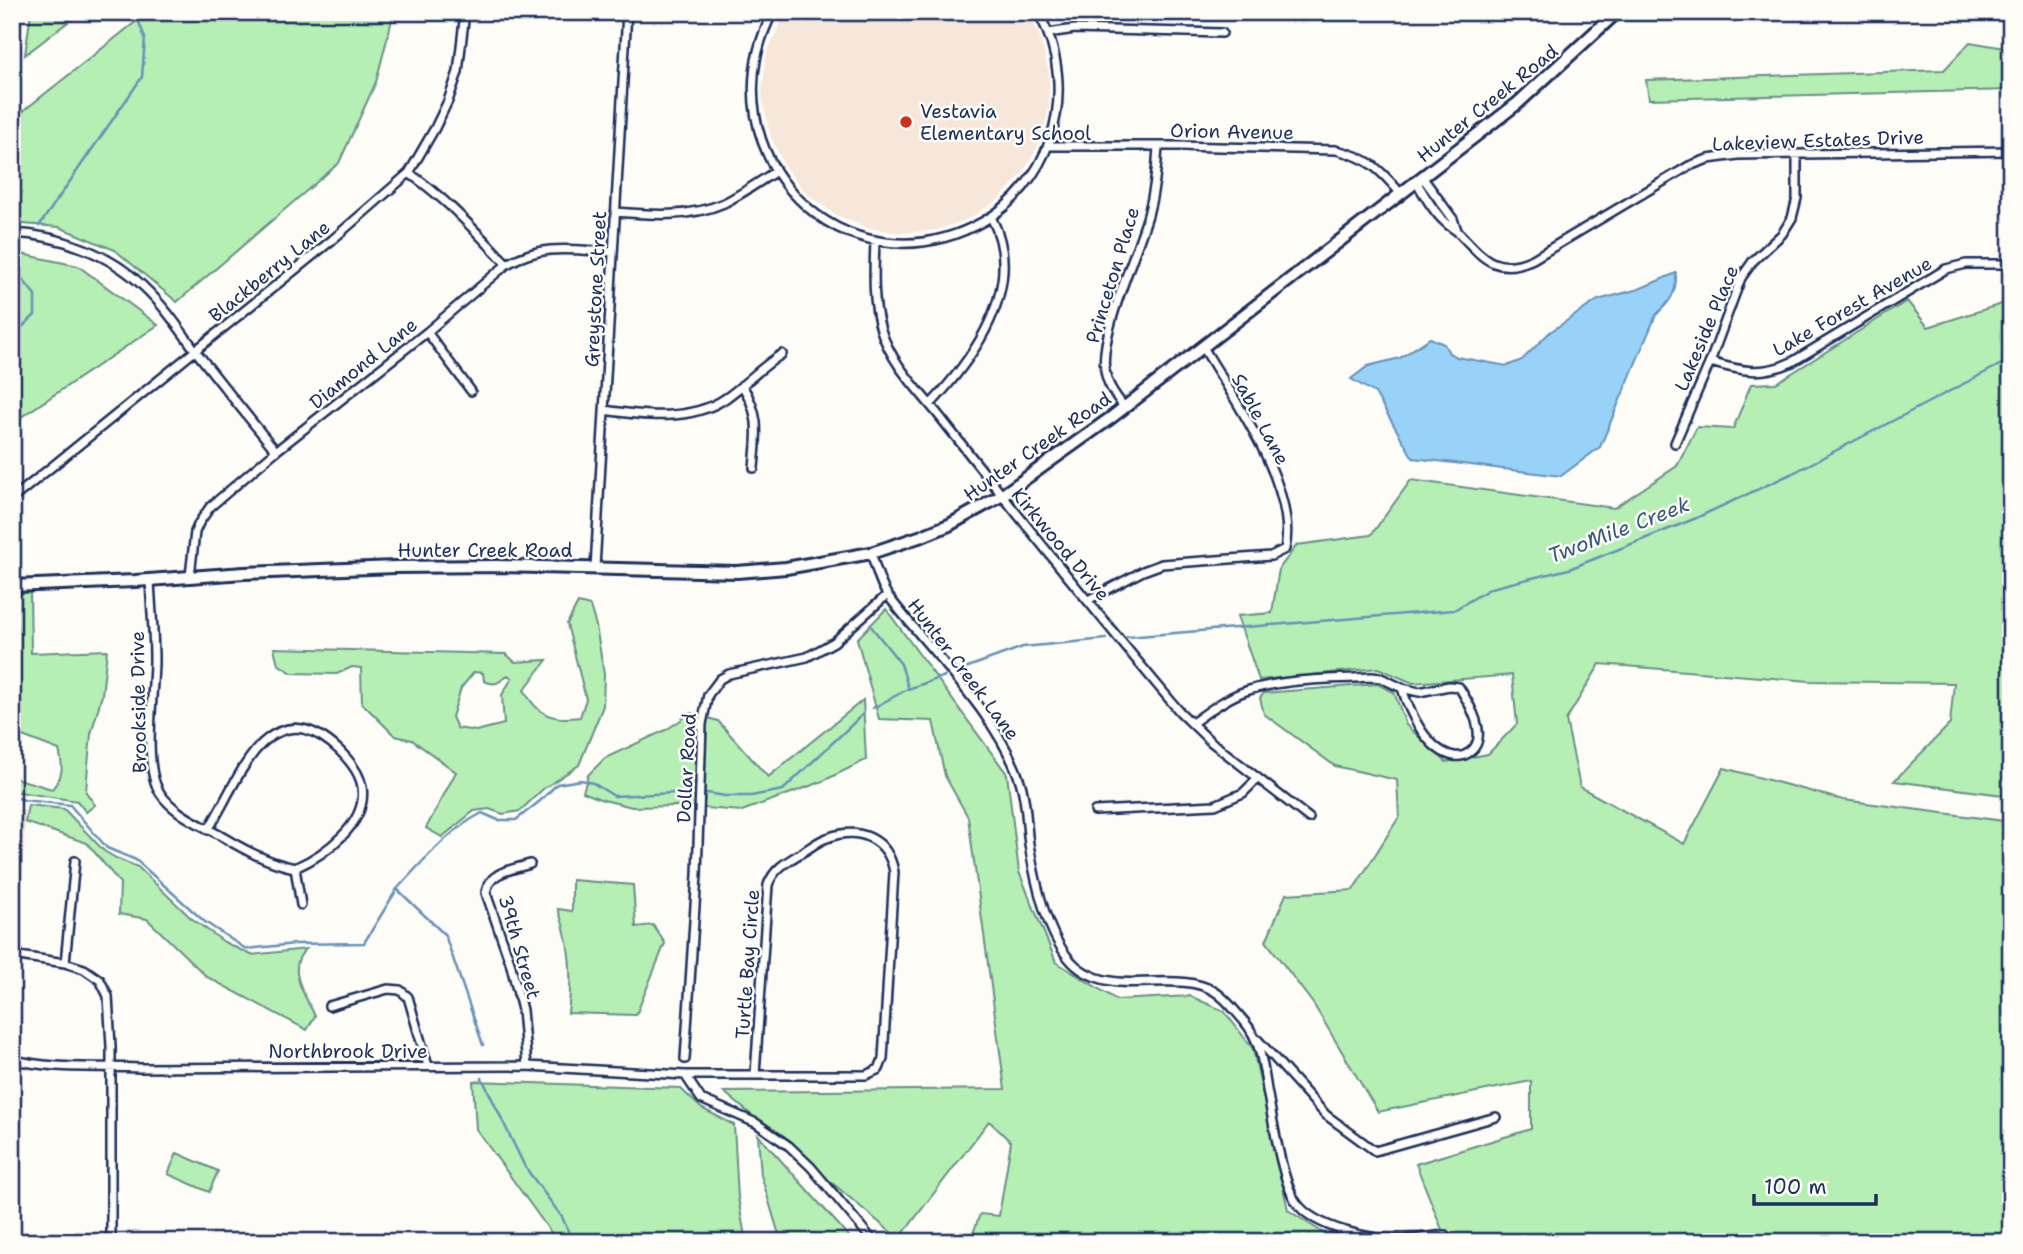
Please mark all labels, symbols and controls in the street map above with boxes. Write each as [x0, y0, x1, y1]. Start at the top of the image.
street label: Hunter Creek Road [1411, 39, 1563, 168]
place label: Vestavia Elementary School [920, 99, 1091, 146]
marker: Vestavia Elementary School [898, 114, 914, 130]
street label: Orion Avenue [1170, 118, 1294, 145]
street label: Lakeview Estates Drive [1712, 124, 1924, 157]
street label: Princeton Place [1080, 204, 1145, 346]
street label: Greystone Street [579, 210, 612, 368]
street label: Blackberry Lane [204, 215, 335, 328]
street label: Lake Forest Avenue [1768, 251, 1936, 362]
street label: Lakeside Place [1669, 261, 1744, 395]
street label: Diamond Lane [304, 312, 422, 415]
street label: Sable Lane [1226, 369, 1295, 469]
street label: Hunter Creek Road [958, 386, 1116, 507]
street label: Kirkwood Drive [1006, 482, 1115, 606]
water label: TwoMile Creek [1544, 490, 1694, 570]
street label: Hunter Creek Road [398, 538, 572, 563]
street label: Hunter Creek Lane [902, 593, 1025, 745]
street label: Brookside Drive [125, 631, 152, 773]
street label: Dollar Road [671, 713, 702, 824]
street label: Turtle Bay Circle [730, 888, 765, 1040]
street label: 39th Street [493, 892, 546, 1002]
street label: Northbrook Drive [268, 1039, 428, 1064]
scale bar [1754, 1163, 1876, 1207]
text: 100 m [1764, 1173, 1827, 1201]

